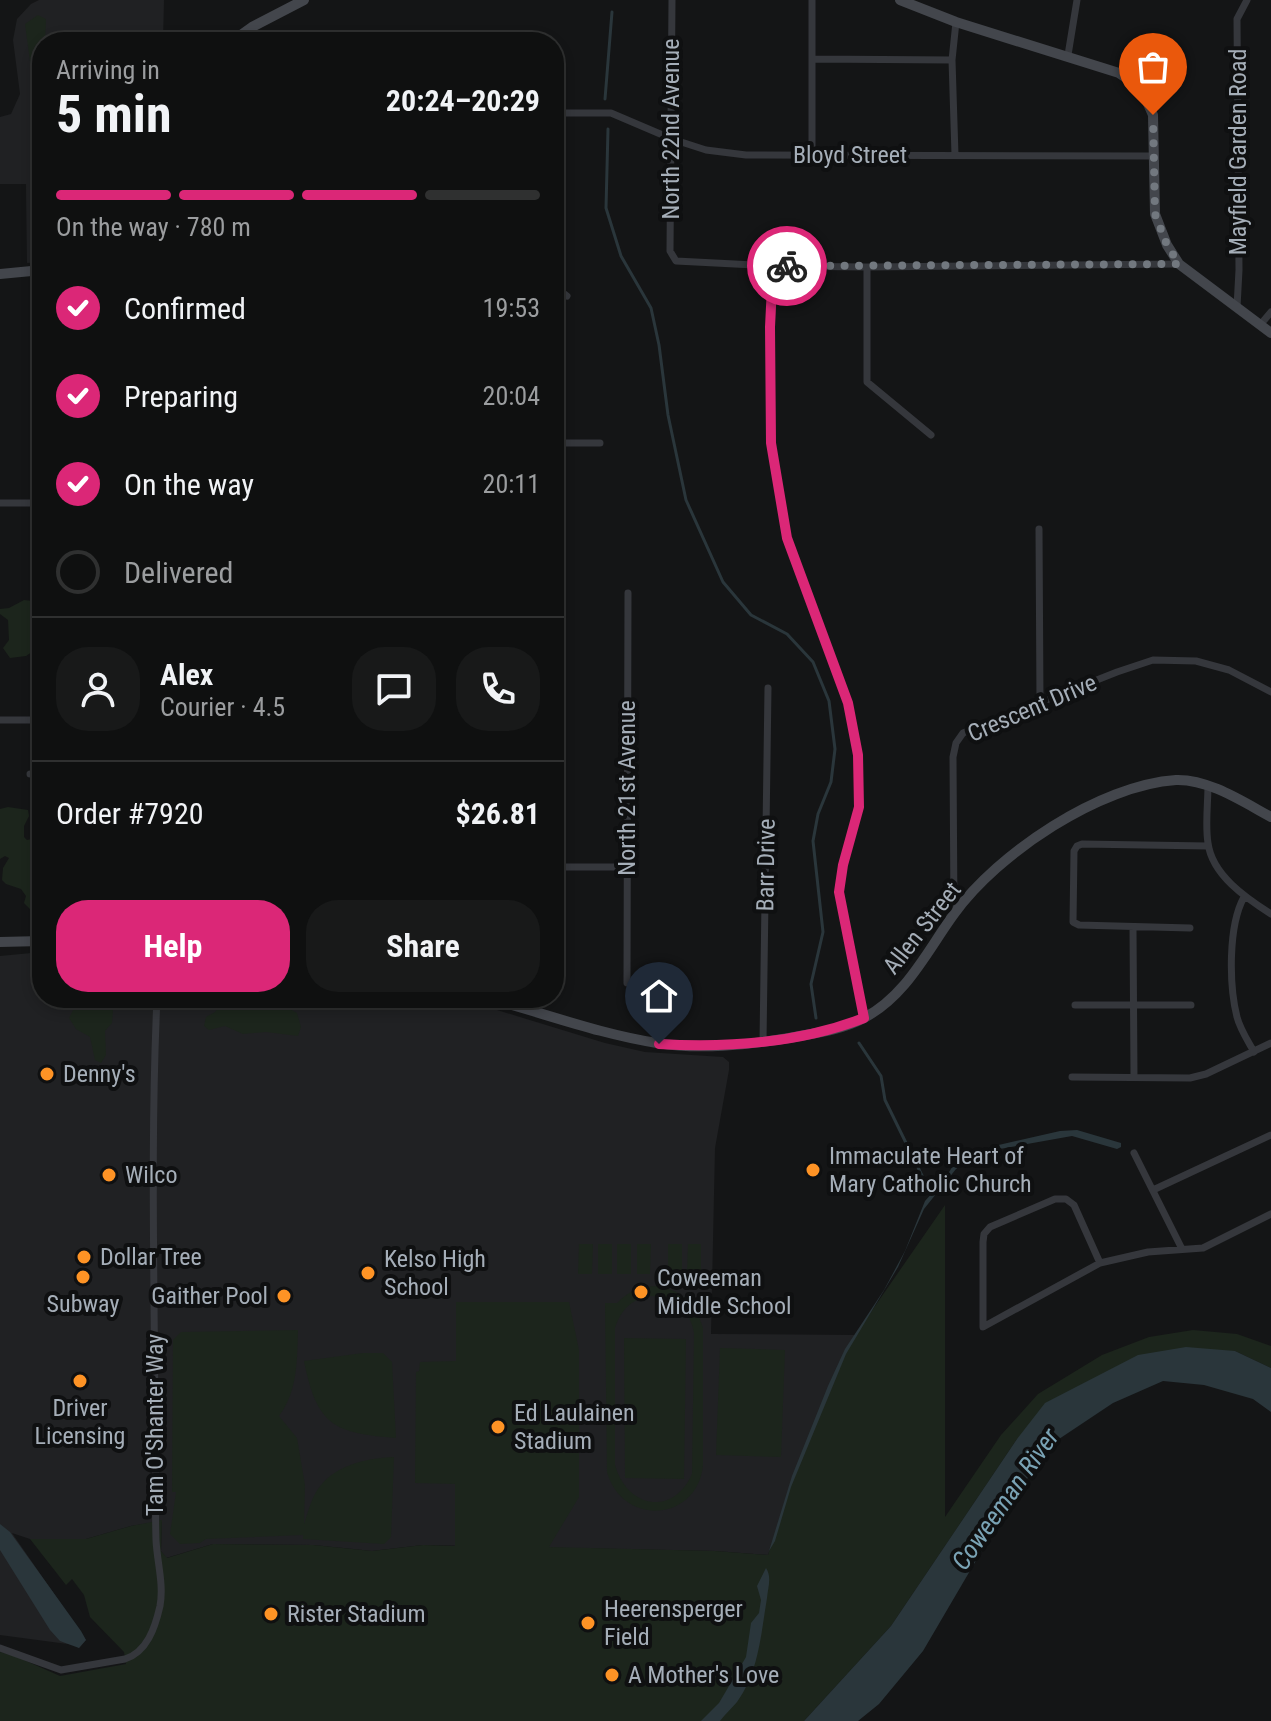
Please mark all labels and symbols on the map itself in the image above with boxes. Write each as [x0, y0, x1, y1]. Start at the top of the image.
pin [1119, 33, 1187, 115]
street label: North 22nd Avenue [657, 39, 685, 219]
street label: Mayfield Garden Road [1224, 49, 1252, 255]
street label: Bloyd Street [793, 141, 907, 169]
courier [747, 226, 827, 306]
street label: Crescent Drive [963, 668, 1101, 748]
street label: North 21st Avenue [613, 700, 641, 876]
street label: Barr Drive [751, 818, 781, 912]
street label: Allen Street [877, 876, 967, 980]
pin [625, 962, 693, 1044]
place label: Denny's [63, 1060, 136, 1088]
marker: Denny's [38, 1065, 56, 1083]
place label: Immaculate Heart of Mary Catholic Church [829, 1142, 1032, 1198]
place label: Wilco [125, 1161, 177, 1189]
marker: Immaculate Heart of Mary Catholic Church [804, 1161, 822, 1179]
marker: Wilco [100, 1166, 118, 1184]
place label: Dollar Tree [100, 1243, 202, 1271]
place label: Kelso High School [384, 1245, 486, 1301]
marker: Dollar Tree [75, 1248, 93, 1266]
marker: Kelso High School [359, 1264, 377, 1282]
place label: Coweeman Middle School [657, 1264, 791, 1320]
marker: Subway [74, 1268, 92, 1286]
place label: Gaither Pool [151, 1282, 268, 1310]
marker: Coweeman Middle School [632, 1283, 650, 1301]
marker: Gaither Pool [275, 1287, 293, 1305]
place label: Subway [47, 1290, 119, 1318]
street label: Tam O'Shanter Way [141, 1334, 169, 1516]
marker: Driver Licensing [71, 1372, 89, 1390]
place label: Driver Licensing [35, 1394, 125, 1450]
place label: Ed Laulainen Stadium [514, 1399, 635, 1455]
marker: Ed Laulainen Stadium [489, 1418, 507, 1436]
water label: Coweeman River [945, 1422, 1066, 1575]
place label: Heerensperger Field [604, 1595, 743, 1651]
place label: Rister Stadium [287, 1600, 426, 1628]
marker: Rister Stadium [262, 1605, 280, 1623]
marker: Heerensperger Field [579, 1614, 597, 1632]
place label: A Mother's Love [628, 1661, 779, 1689]
marker: A Mother's Love [603, 1666, 621, 1684]

